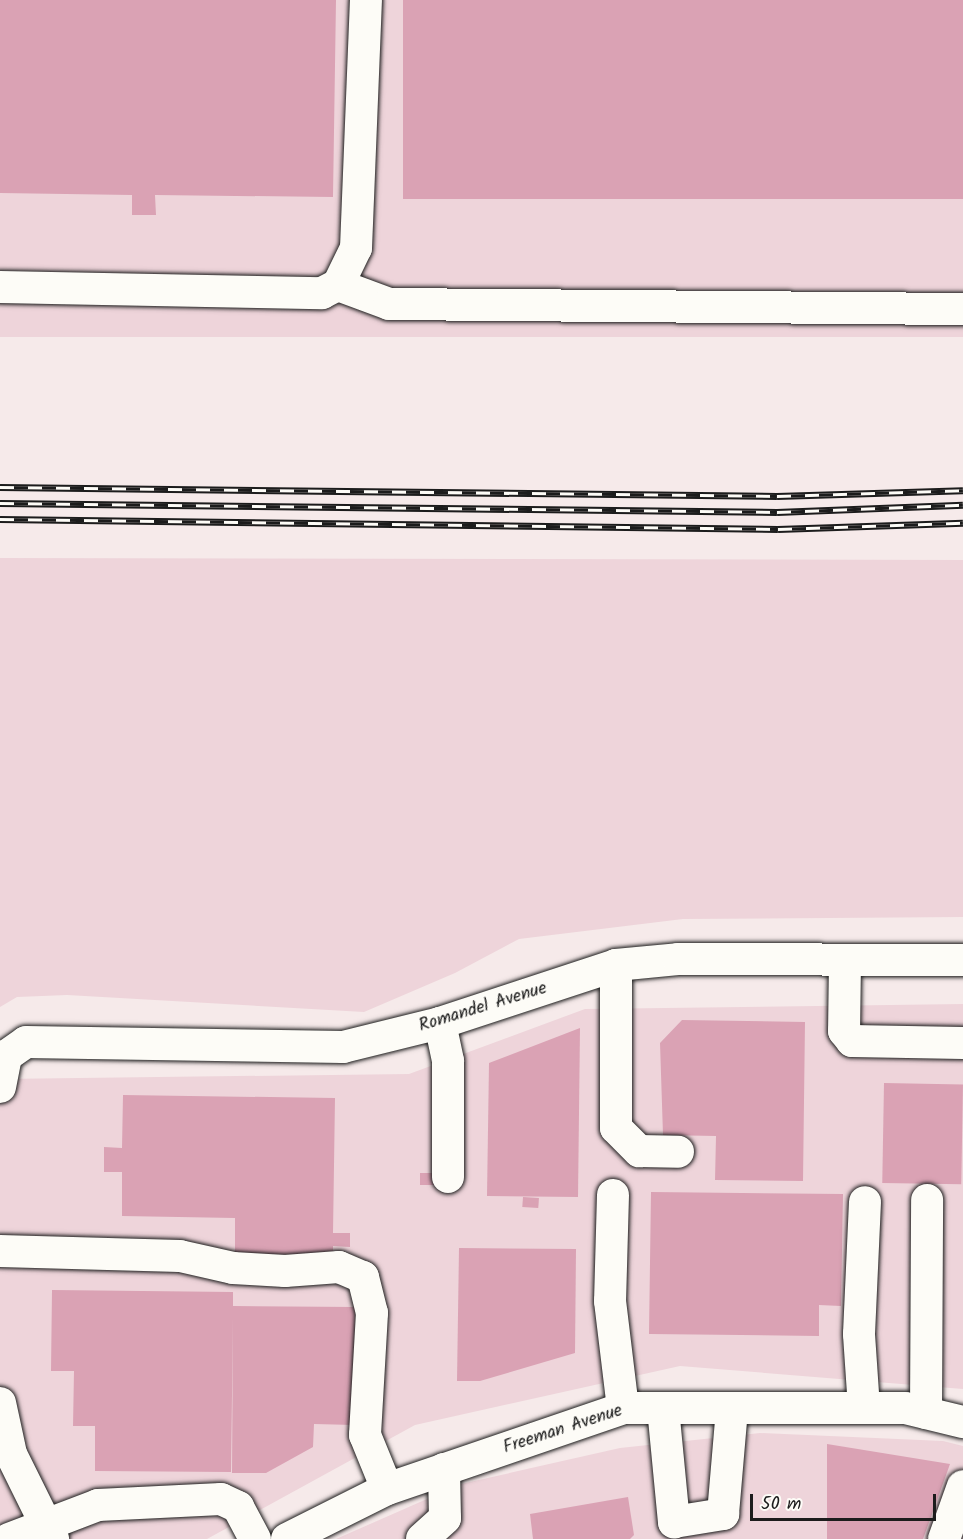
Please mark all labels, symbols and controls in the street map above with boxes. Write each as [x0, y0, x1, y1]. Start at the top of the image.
street label: Romandel Avenue [416, 978, 550, 1038]
street label: Freeman Avenue [501, 1401, 625, 1459]
scale bar [753, 1482, 939, 1520]
text: 50 m [761, 1490, 801, 1519]

